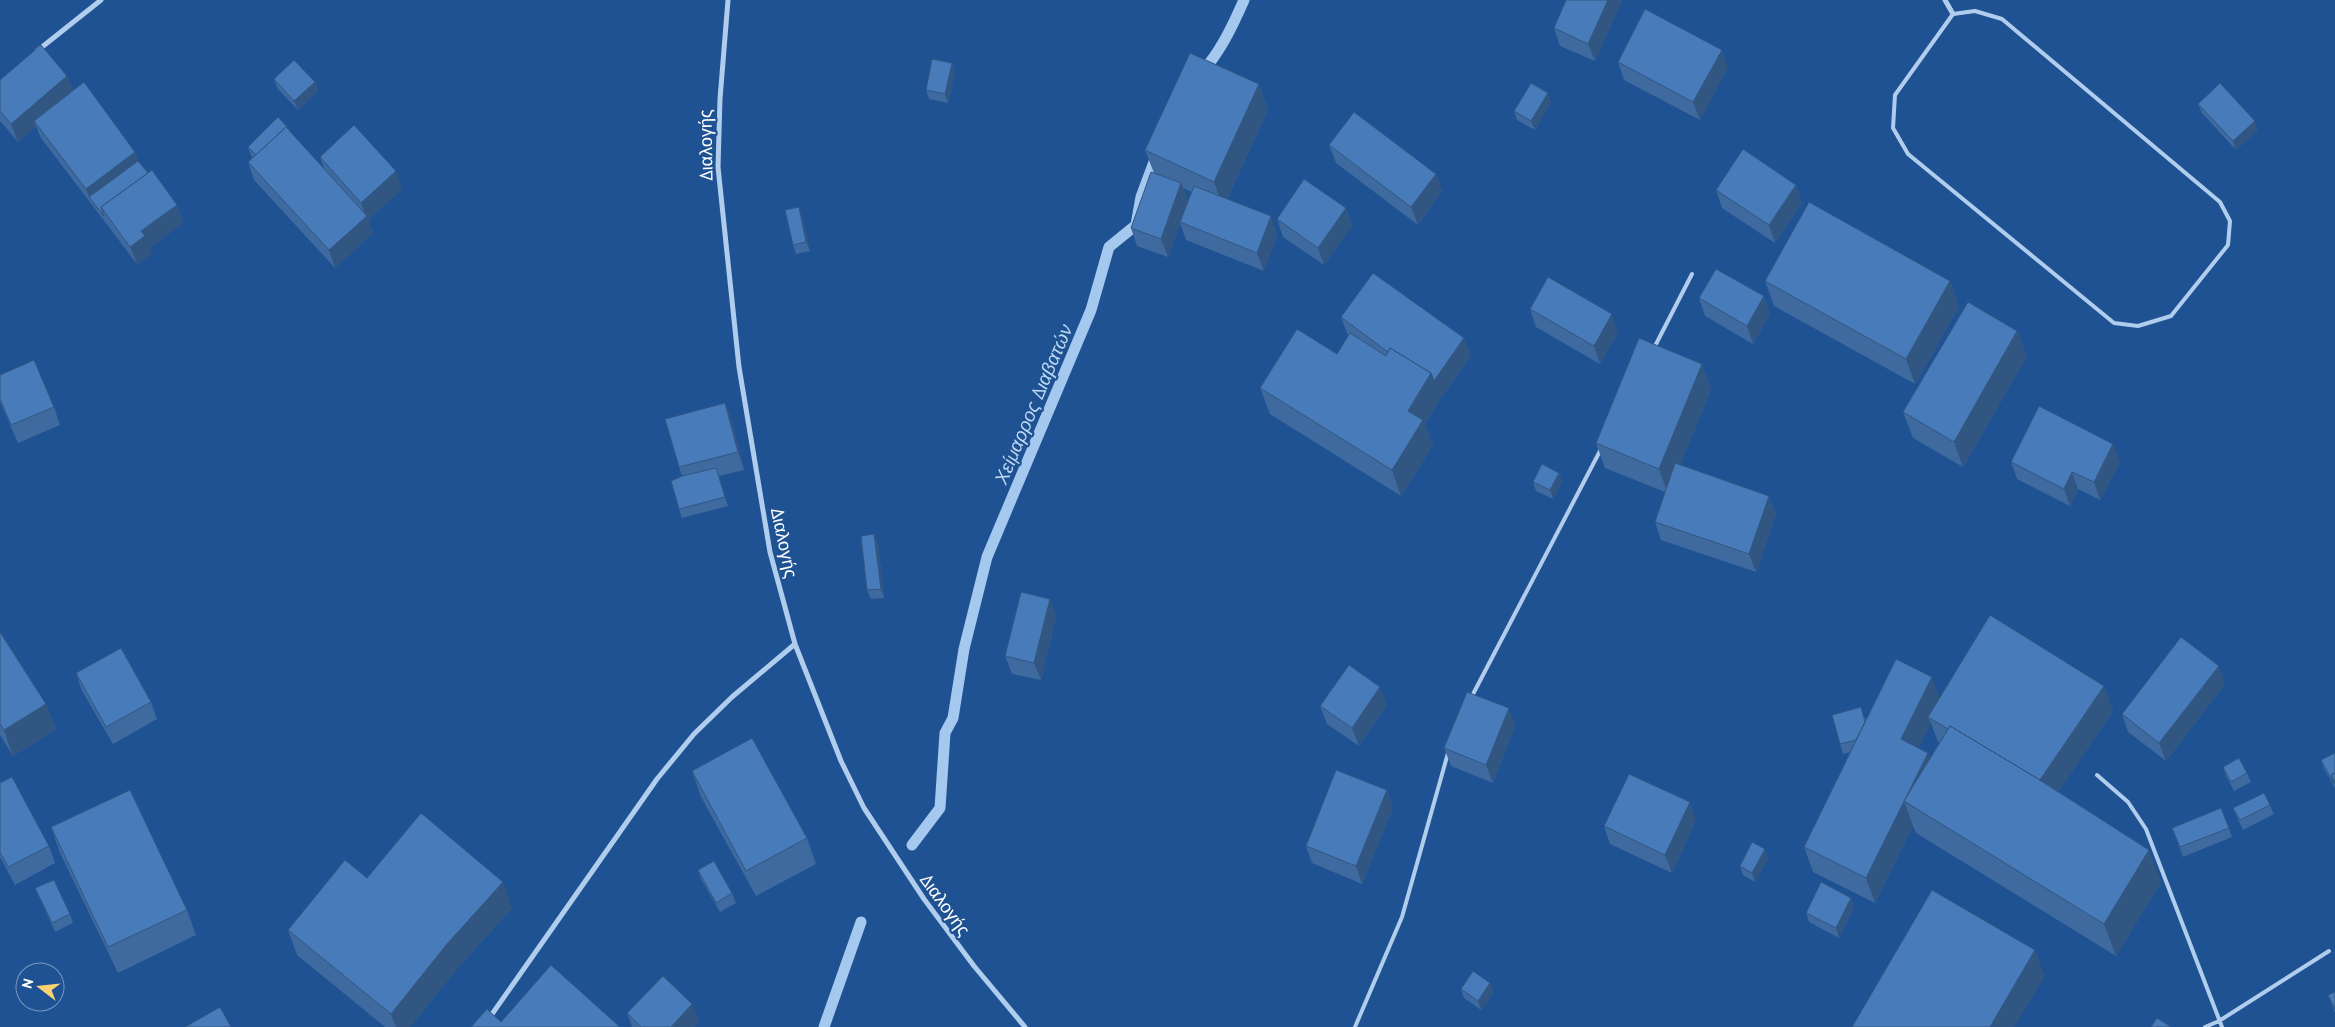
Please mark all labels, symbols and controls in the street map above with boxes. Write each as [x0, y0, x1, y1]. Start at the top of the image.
street label: Διαλογής [693, 109, 718, 181]
water label: Χείμαρρος Διαβατών [988, 320, 1078, 488]
street label: Διαλογής [766, 506, 803, 580]
street label: Διαλογής [915, 869, 976, 940]
north arrow [15, 962, 65, 1012]
text: N [18, 977, 37, 990]

